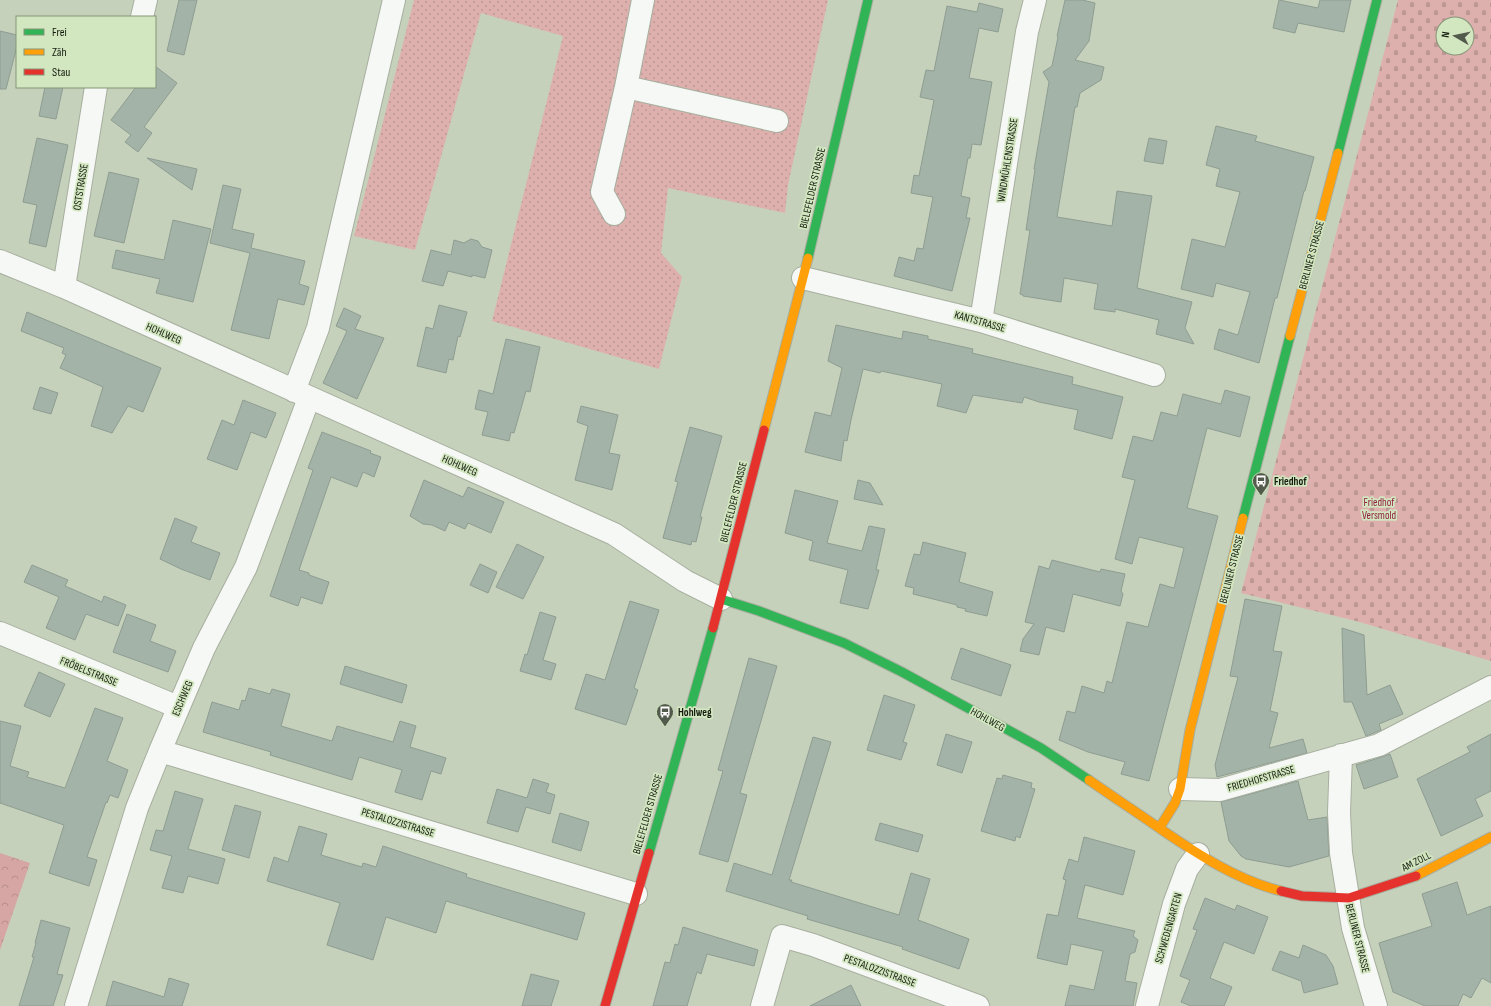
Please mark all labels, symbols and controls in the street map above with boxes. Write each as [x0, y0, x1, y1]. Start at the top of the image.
legend [16, 16, 156, 88]
north arrow [1435, 16, 1475, 56]
text: Frei [52, 25, 67, 40]
text: N [1439, 30, 1453, 38]
text: Zäh [52, 45, 67, 60]
text: Stau [52, 65, 70, 80]
street label: WINDMÜHLENSTRASSE [994, 117, 1021, 203]
street label: BIELEFELDER STRASSE [797, 146, 828, 230]
street label: OSTSTRASSE [70, 163, 91, 211]
street label: BERLINER STRASSE [1296, 219, 1327, 291]
street label: KANTSTRASSE [953, 308, 1007, 335]
street label: HOHLWEG [144, 320, 183, 347]
street label: HOHLWEG [440, 452, 479, 479]
street label: BIELEFELDER STRASSE [717, 461, 750, 544]
bus stop icon: Friedhof [1251, 471, 1271, 496]
place label: Friedhof [1274, 475, 1307, 488]
park label: Friedhof Versmold [1362, 496, 1397, 522]
street label: BERLINER STRASSE [1217, 533, 1246, 605]
street label: FRÖBELSTRASSE [58, 654, 119, 689]
street label: ESCHWEG [169, 679, 196, 718]
bus stop icon: Hohlweg [655, 702, 675, 727]
street label: HOHLWEG [968, 705, 1007, 734]
place label: Hohlweg [678, 706, 712, 719]
street label: FRIEDHOFSTRASSE [1226, 763, 1296, 794]
street label: BIELEFELDER STRASSE [630, 773, 665, 856]
street label: PESTALOZZISTRASSE [360, 805, 436, 840]
street label: AM ZOLL [1399, 849, 1433, 875]
street label: SCHWEDENGARTEN [1152, 891, 1185, 965]
street label: BERLINER STRASSE [1343, 902, 1372, 974]
street label: PESTALOZZISTRASSE [842, 951, 918, 990]

